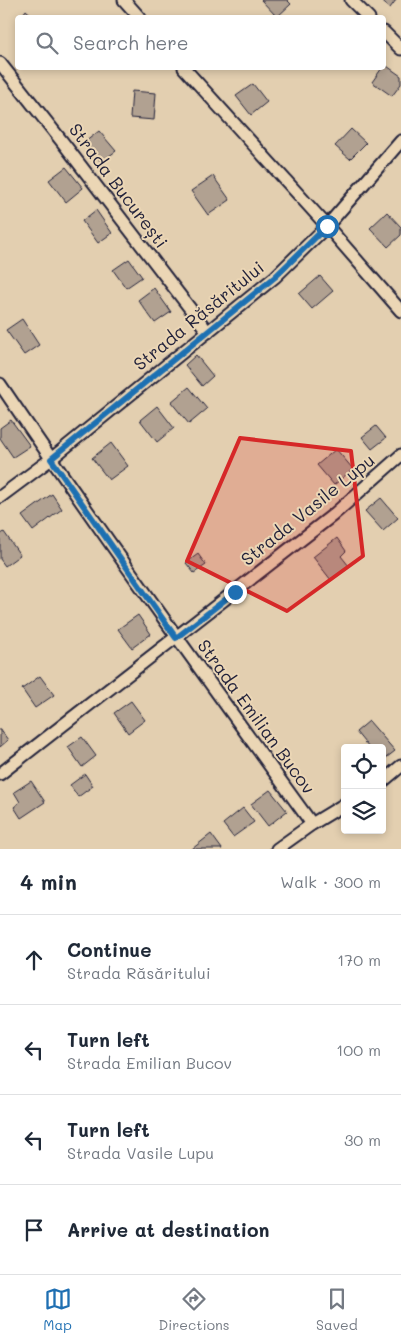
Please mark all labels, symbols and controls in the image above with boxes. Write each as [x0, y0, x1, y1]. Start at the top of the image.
search box [15, 15, 386, 70]
icon: search [33, 29, 61, 57]
text: Search here [73, 30, 189, 55]
street label: Strada București [64, 118, 174, 253]
route start [316, 215, 339, 238]
street label: Strada Răsăritului [128, 255, 269, 375]
street label: Strada Vasile Lupu [236, 448, 379, 571]
route end [224, 581, 247, 604]
street label: Strada Emilian Bucov [193, 634, 321, 799]
map controls [341, 744, 386, 834]
button: locate [341, 744, 386, 789]
button: layers [341, 789, 386, 834]
text: 4 min [20, 868, 77, 895]
text: Walk · 300 m [280, 871, 381, 892]
text: Continue [67, 937, 152, 962]
icon: ahead [20, 946, 48, 974]
text: 170 m [337, 949, 381, 970]
text: Strada Răsăritului [67, 962, 211, 983]
text: Turn left [67, 1027, 150, 1052]
icon: left [20, 1036, 48, 1064]
text: 100 m [336, 1039, 381, 1060]
text: Strada Emilian Bucov [67, 1052, 232, 1073]
text: Turn left [67, 1117, 150, 1142]
icon: left [20, 1126, 48, 1154]
text: 30 m [344, 1129, 381, 1150]
text: Strada Vasile Lupu [67, 1142, 214, 1163]
icon: arrive [20, 1216, 48, 1244]
text: Arrive at destination [67, 1217, 270, 1242]
tab: Map [43, 1285, 72, 1334]
tab: Directions [158, 1285, 230, 1334]
tab: Saved [316, 1285, 358, 1334]

